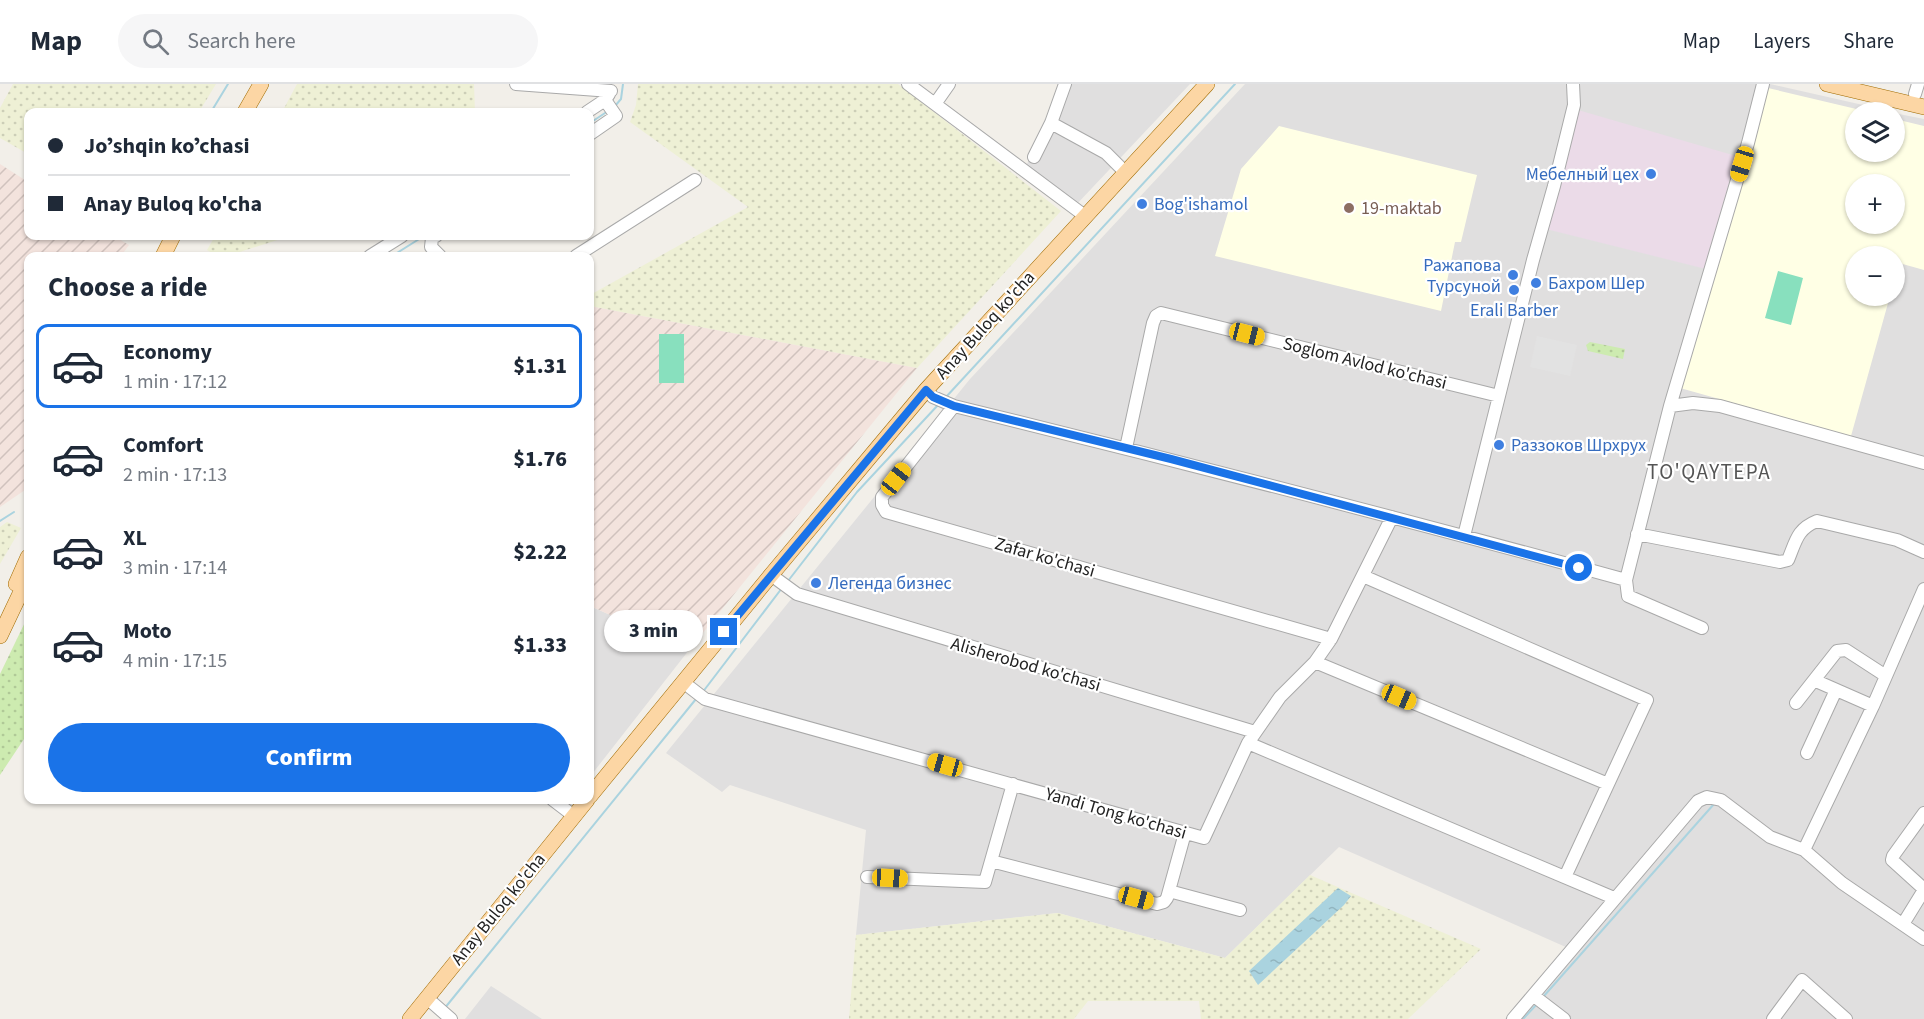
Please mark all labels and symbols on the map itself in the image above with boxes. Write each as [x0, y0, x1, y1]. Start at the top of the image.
car [1728, 144, 1756, 184]
place label: Мебелный цех [1526, 162, 1639, 187]
marker: Мебелный цех [1644, 167, 1658, 181]
place label: Bog'ishamol [1154, 192, 1248, 217]
place label: 19-maktab [1361, 196, 1442, 221]
marker: Bog'ishamol [1135, 197, 1149, 211]
marker: 19-maktab [1342, 201, 1356, 215]
place label: Ражапова Турсуной [1423, 253, 1501, 299]
street label: Anay Buloq ko'cha [930, 266, 1041, 385]
marker: Ражапова Турсуной [1506, 268, 1520, 282]
place label: Бахром Шер [1548, 271, 1645, 296]
marker: Бахром Шер [1529, 276, 1543, 290]
marker: Erali Barber [1507, 283, 1521, 297]
place label: Erali Barber [1470, 298, 1559, 323]
car [1227, 321, 1267, 347]
street label: Soglom Avlod ko'chasi [1280, 331, 1449, 396]
place label: Раззоков Шрхрух [1511, 433, 1646, 458]
marker: Раззоков Шрхрух [1492, 438, 1506, 452]
district label: TO'QAYTEPA [1647, 457, 1771, 487]
car [878, 459, 914, 499]
street label: Zafar ko'chasi [992, 531, 1098, 584]
route start [1565, 554, 1592, 581]
place label: Легенда бизнес [828, 571, 952, 596]
marker: Легенда бизнес [809, 576, 823, 590]
callout: 3 min [604, 611, 703, 653]
route end [710, 618, 737, 645]
street label: Alisherobod ko'chasi [948, 631, 1104, 698]
car [1379, 682, 1419, 712]
car [925, 751, 965, 779]
street label: Yandi Tong ko'chasi [1041, 781, 1189, 846]
street label: Anay Buloq ko'cha [445, 848, 551, 971]
car [872, 868, 908, 888]
car [1116, 885, 1156, 911]

